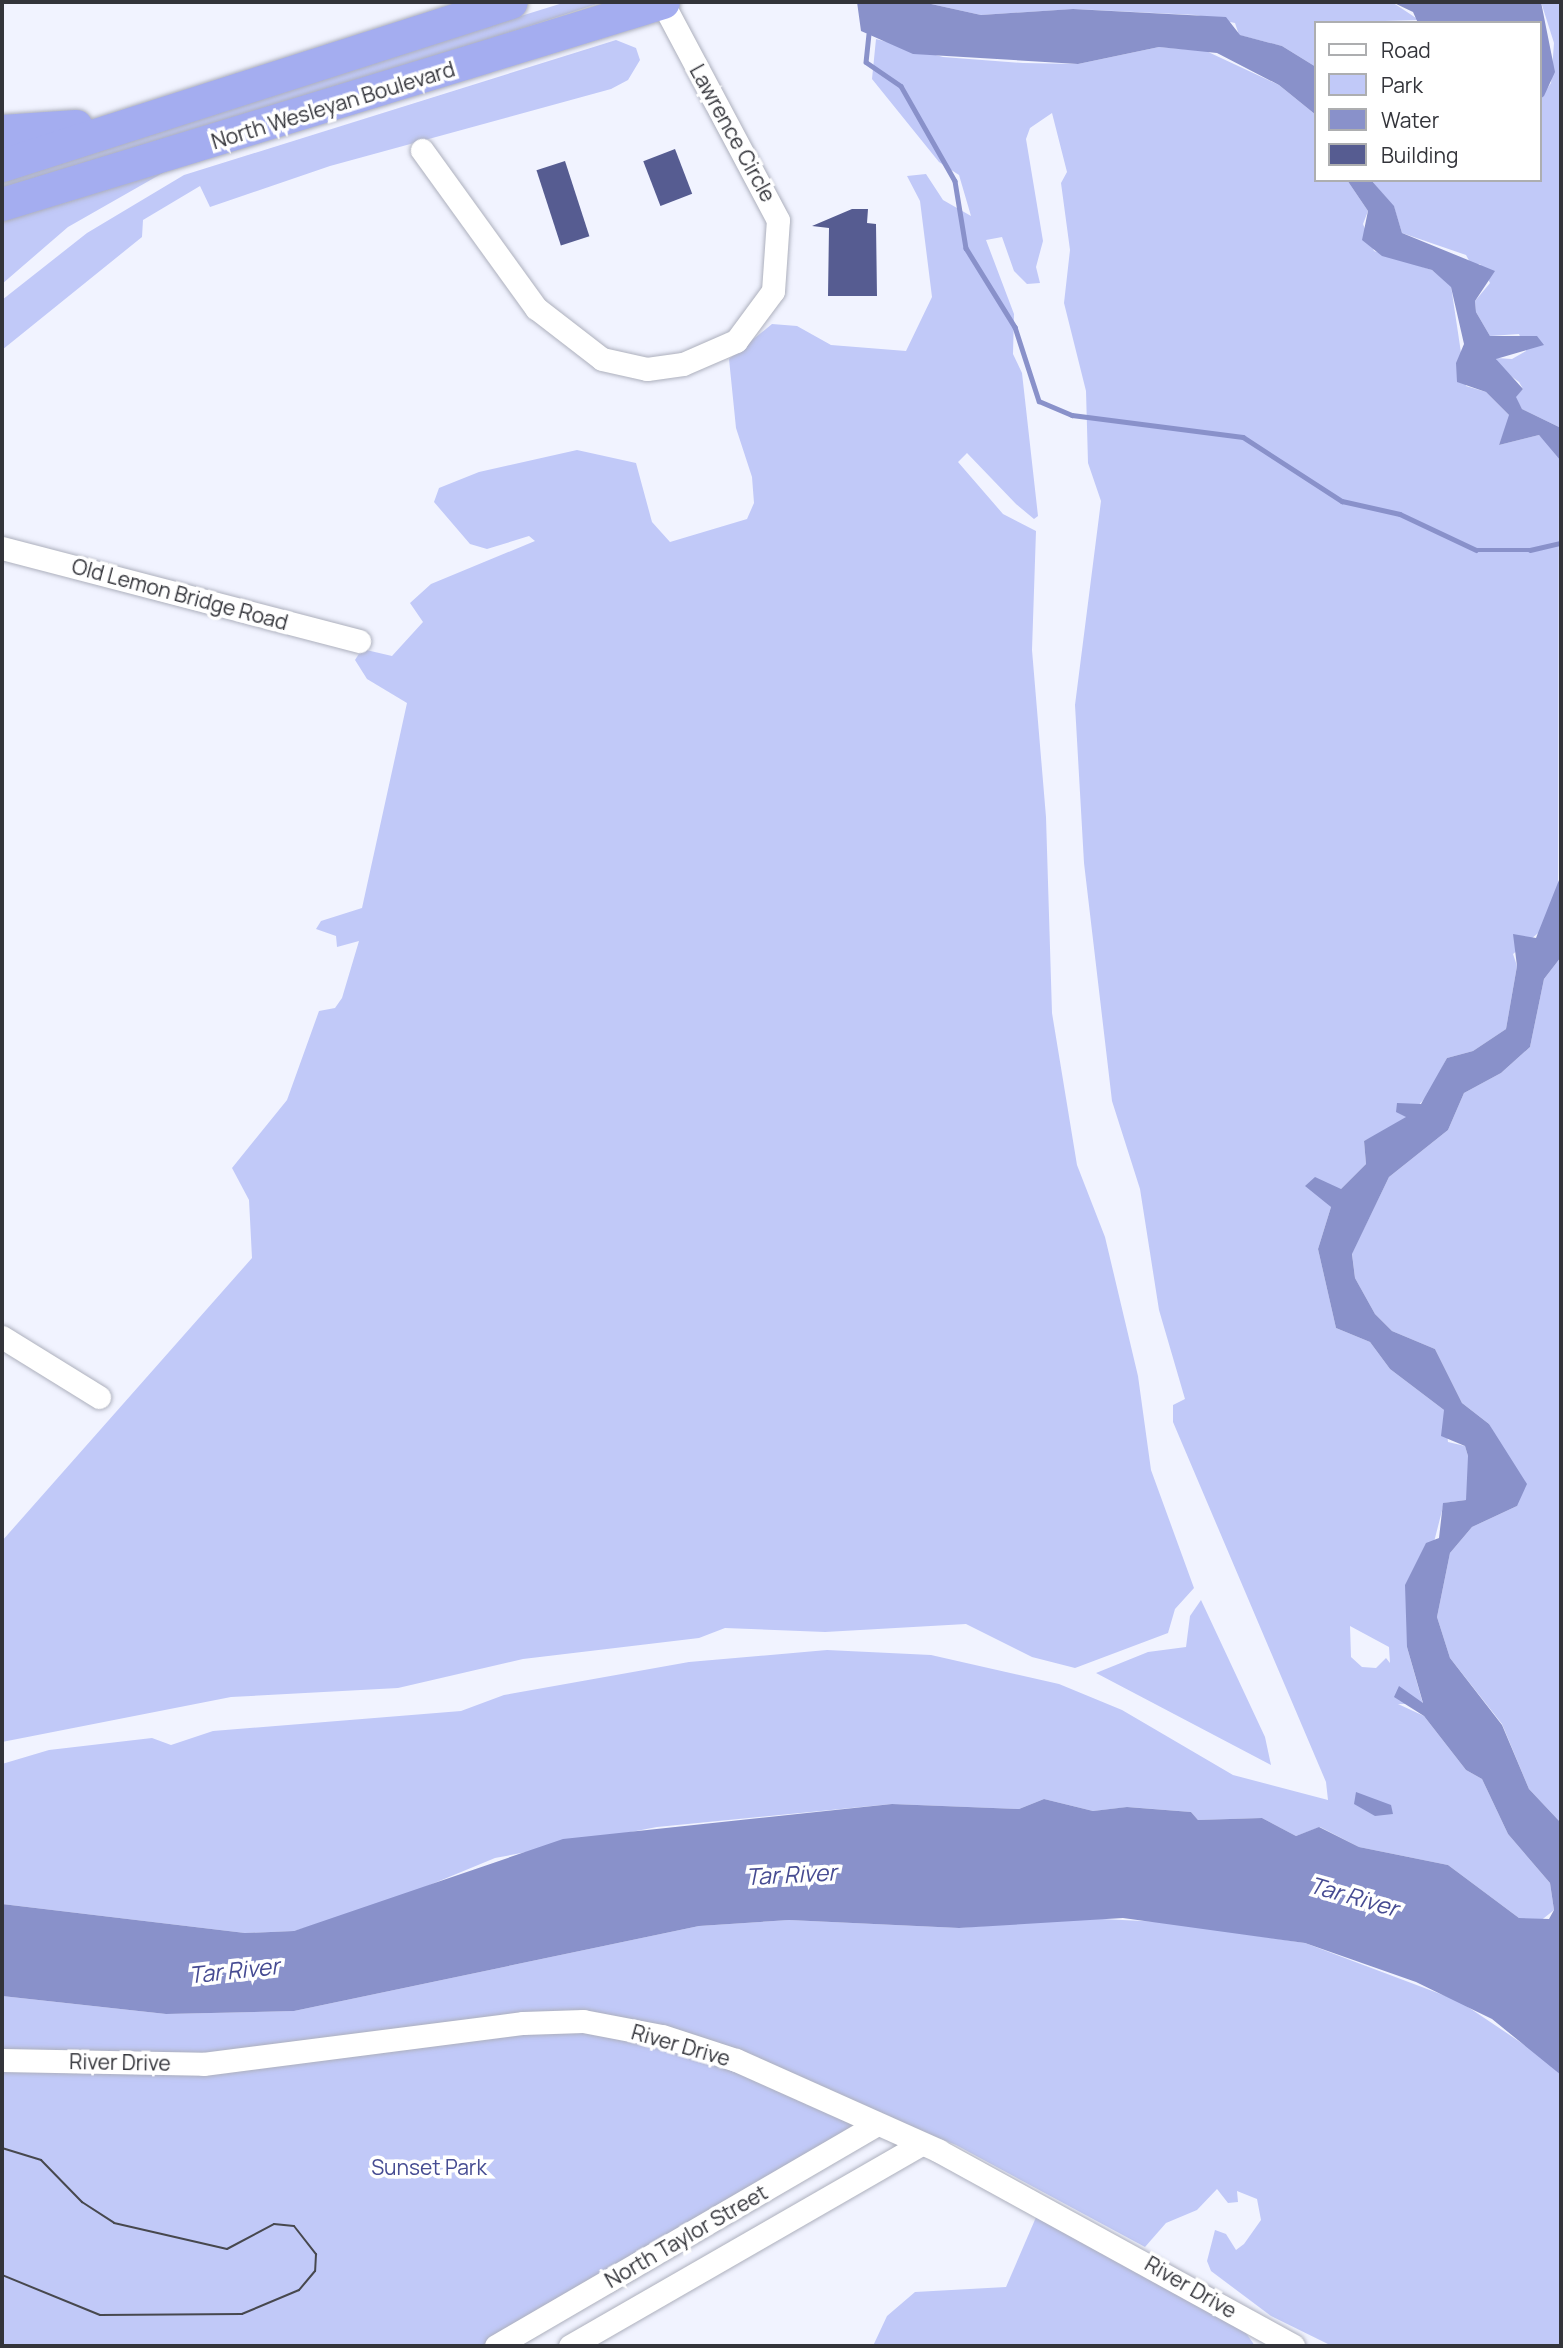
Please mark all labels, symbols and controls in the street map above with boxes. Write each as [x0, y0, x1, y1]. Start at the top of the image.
legend [1314, 21, 1542, 182]
text: Road [1381, 36, 1431, 64]
street label: North Wesleyan Boulevard [208, 56, 458, 154]
street label: Lawrence Circle [685, 60, 781, 206]
text: Park [1381, 71, 1423, 99]
text: Water [1381, 106, 1439, 134]
text: Building [1381, 141, 1458, 169]
street label: Old Lemon Bridge Road [69, 553, 291, 635]
water label: Tar River [745, 1858, 837, 1890]
water label: Tar River [1307, 1870, 1401, 1922]
water label: Tar River [188, 1952, 280, 1988]
street label: River Drive [629, 2019, 733, 2071]
street label: River Drive [69, 2049, 171, 2075]
park label: Sunset Park [371, 2154, 487, 2180]
street label: North Taylor Street [600, 2179, 772, 2293]
street label: River Drive [1141, 2251, 1241, 2323]

